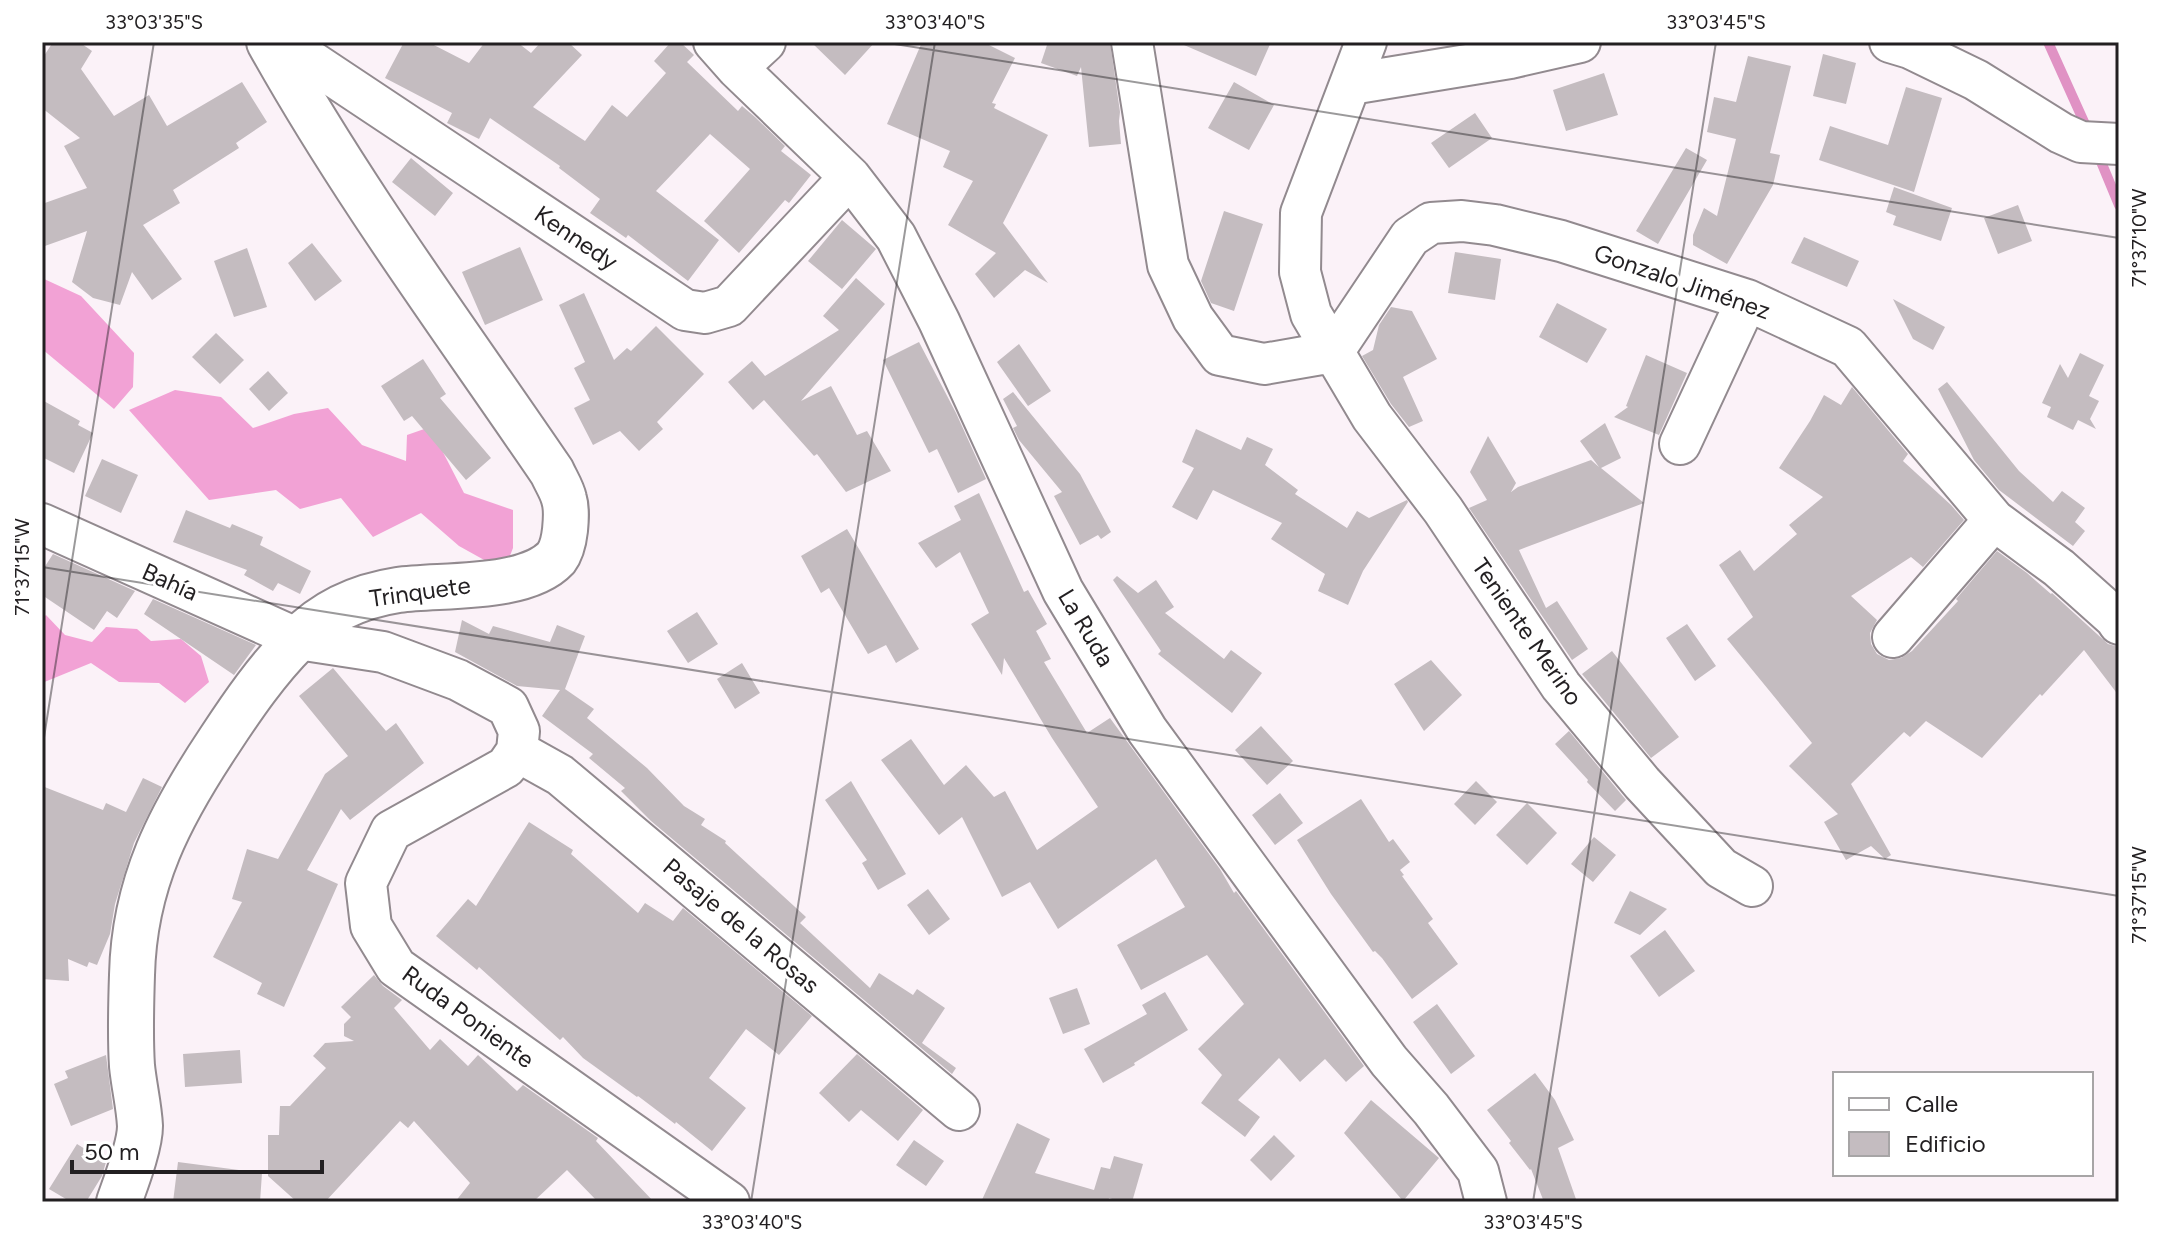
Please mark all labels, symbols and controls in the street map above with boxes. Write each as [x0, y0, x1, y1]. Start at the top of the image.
text: 33°03'35"S [105, 10, 203, 34]
text: 33°03'40"S [885, 10, 985, 34]
text: 33°03'45"S [1666, 10, 1766, 34]
text: 71°37'10"W [2127, 189, 2151, 287]
street label: Kennedy [529, 199, 624, 276]
street label: Gonzalo Jiménez [1590, 238, 1774, 325]
text: 71°37'15"W [10, 518, 34, 616]
street label: Teniente Merino [1466, 553, 1589, 711]
street label: Bahía [138, 556, 203, 607]
street label: Trinquete [368, 570, 472, 613]
street label: La Ruda [1052, 584, 1121, 672]
text: 71°37'15"W [2127, 846, 2151, 944]
street label: Pasaje de la Rosas [657, 852, 825, 999]
street label: Ruda Poniente [397, 959, 540, 1074]
legend [1833, 1072, 2093, 1176]
text: Calle [1905, 1089, 1958, 1118]
scale bar [72, 1124, 322, 1174]
text: Edificio [1905, 1129, 1986, 1158]
text: 50 m [84, 1137, 140, 1166]
text: 33°03'40"S [702, 1210, 802, 1234]
text: 33°03'45"S [1483, 1210, 1583, 1234]

